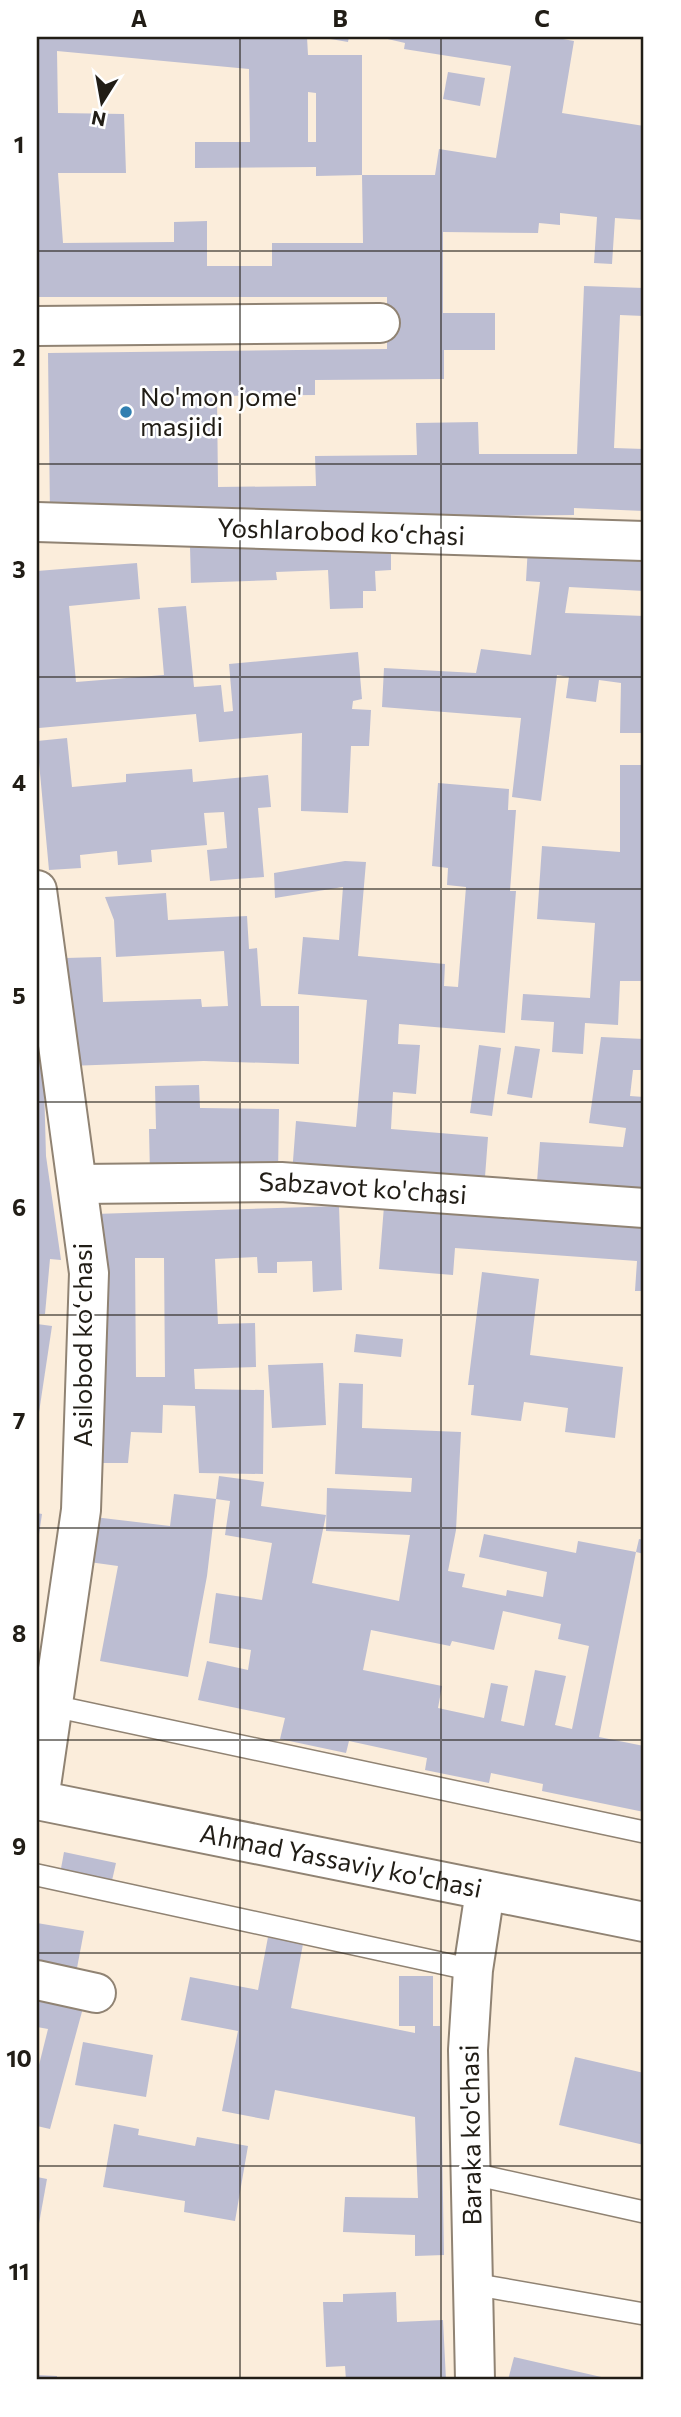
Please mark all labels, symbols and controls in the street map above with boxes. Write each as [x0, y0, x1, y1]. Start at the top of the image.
text: A [131, 4, 148, 32]
text: B [332, 4, 348, 32]
text: C [534, 4, 550, 32]
north arrow [66, 66, 136, 136]
text: N [89, 107, 108, 132]
text: 1 [14, 130, 24, 158]
text: 2 [12, 343, 26, 371]
place label: No'mon jome' masjidi [140, 380, 302, 441]
marker: No'mon jome' masjidi [118, 404, 134, 420]
street label: Yoshlarobod koʻchasi [217, 511, 466, 550]
text: 3 [12, 555, 26, 583]
text: 4 [12, 768, 26, 796]
text: 5 [12, 981, 26, 1009]
street label: Sabzavot ko'chasi [259, 1165, 468, 1209]
text: 6 [12, 1193, 26, 1221]
street label: Asilobod koʻchasi [66, 1243, 97, 1447]
text: 7 [13, 1406, 25, 1434]
text: 8 [12, 1619, 26, 1647]
street label: Ahmad Yassaviy ko'chasi [198, 1816, 485, 1903]
text: 9 [12, 1832, 26, 1860]
text: 10 [6, 2044, 32, 2072]
street label: Baraka ko'chasi [452, 2044, 487, 2226]
text: 11 [9, 2257, 29, 2285]

